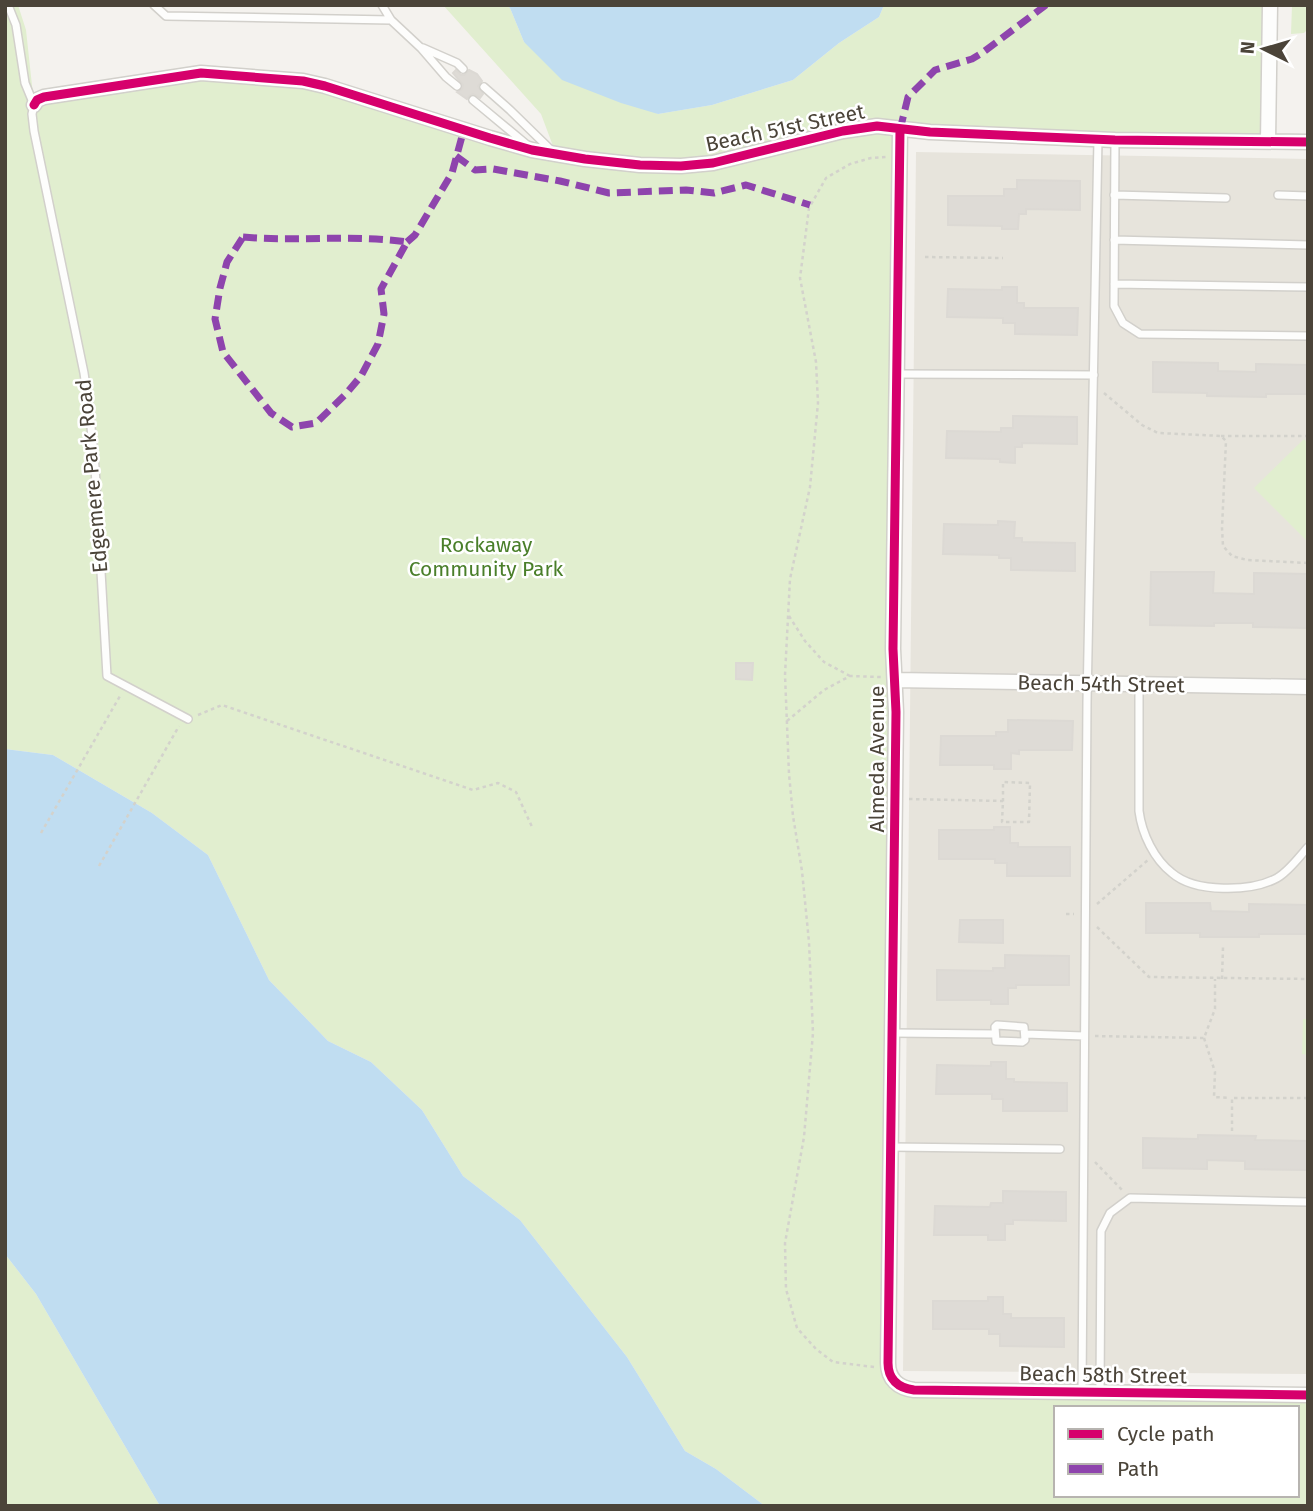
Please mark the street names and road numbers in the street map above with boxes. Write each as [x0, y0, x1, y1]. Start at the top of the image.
street label: Beach 51st Street [703, 98, 867, 158]
street label: Edgemere Park Road [71, 378, 113, 574]
street label: Beach 54th Street [1017, 670, 1185, 698]
street label: Almeda Avenue [864, 686, 890, 832]
street label: Beach 58th Street [1019, 1361, 1188, 1389]

